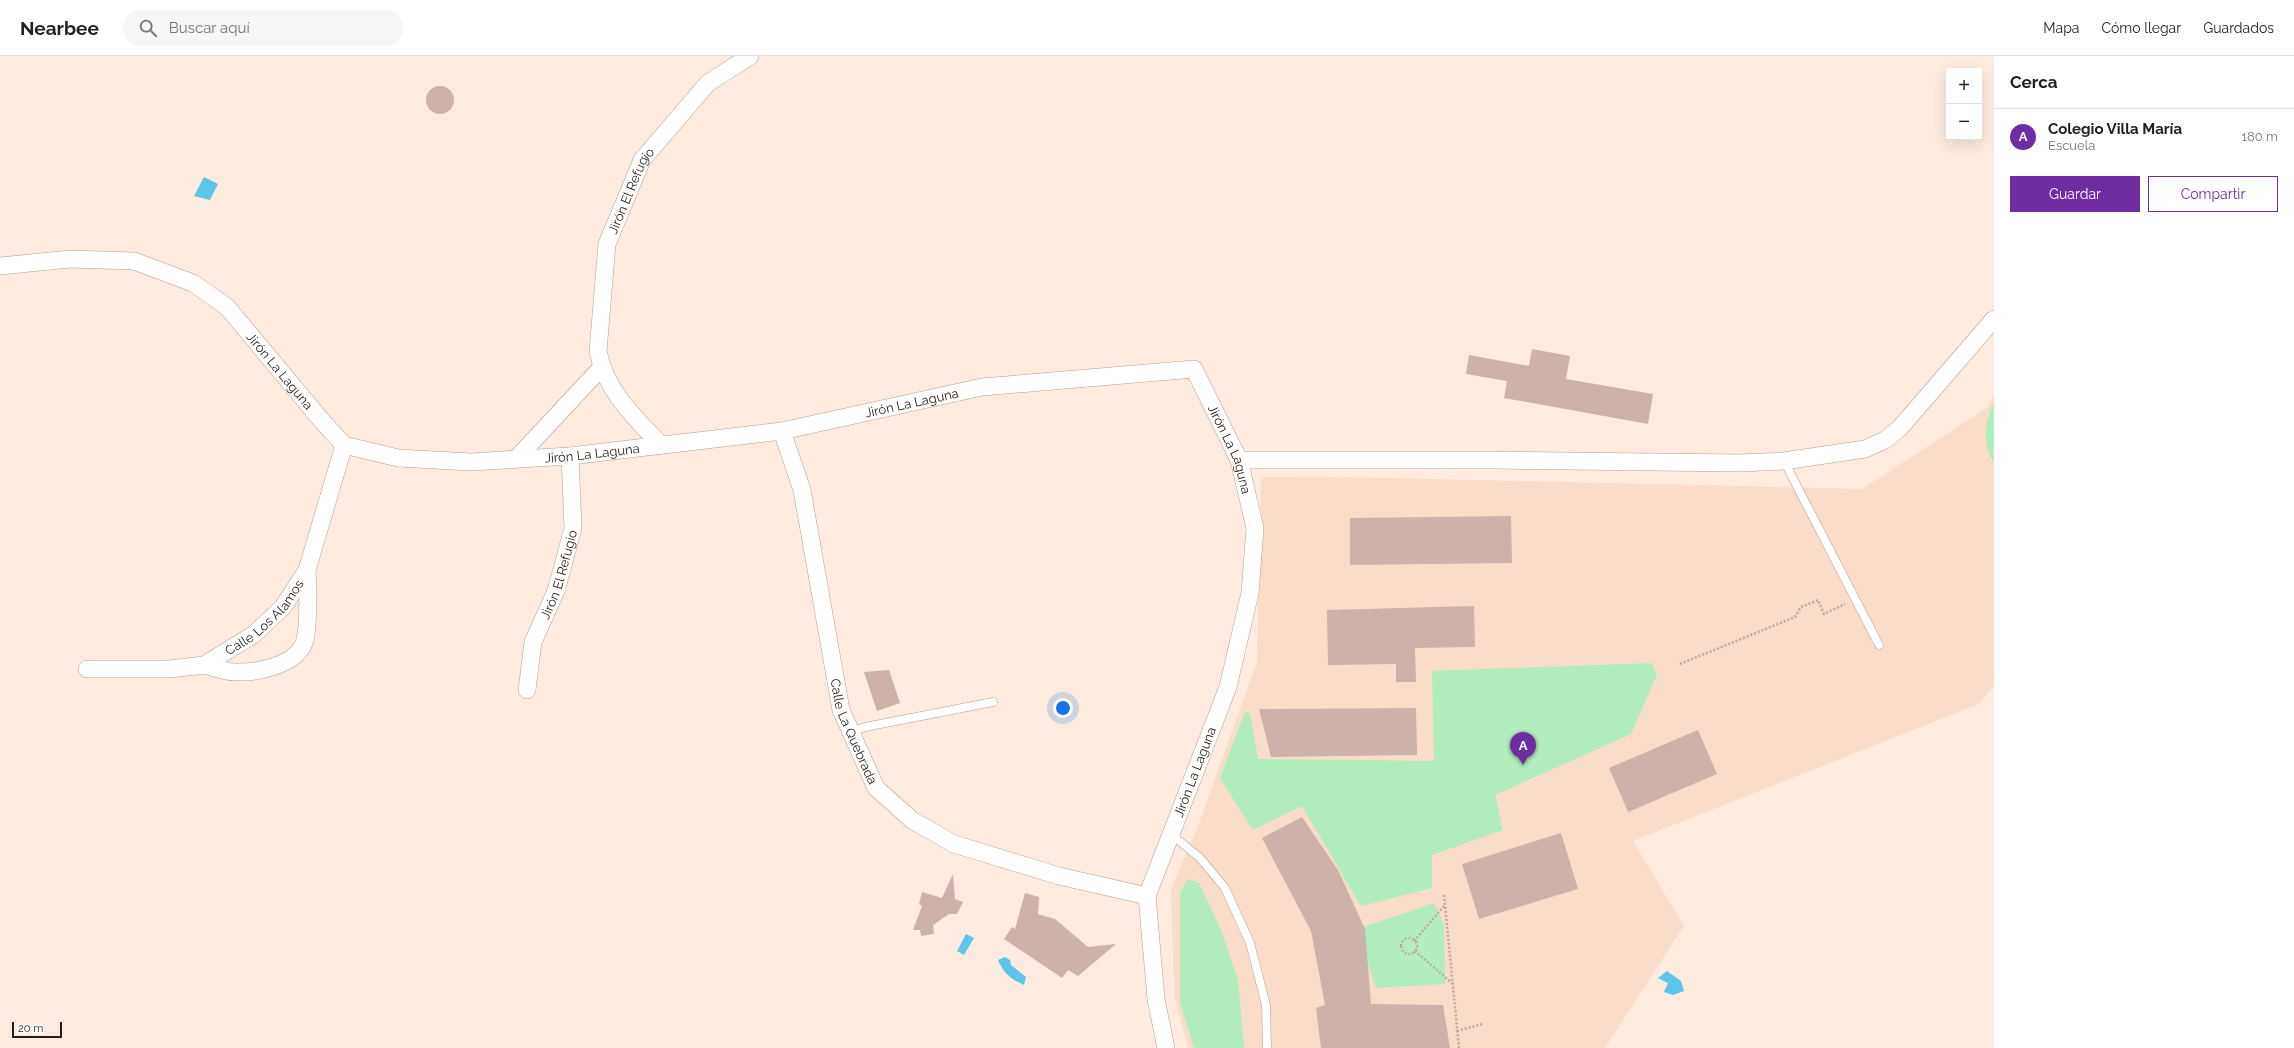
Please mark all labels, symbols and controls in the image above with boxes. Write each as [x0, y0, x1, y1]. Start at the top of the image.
search box [123, 10, 403, 46]
text: Nearbee [20, 17, 99, 39]
icon: search [137, 17, 159, 39]
text: Buscar aquí [169, 19, 250, 37]
text: Mapa [2043, 20, 2079, 36]
text: Cómo llegar [2101, 20, 2181, 36]
text: Guardados [2203, 20, 2274, 36]
map controls [1946, 68, 1982, 140]
button: + [1946, 68, 1982, 104]
text: Cerca [2010, 72, 2058, 92]
button: − [1946, 104, 1982, 140]
text: Colegio Villa María [2048, 120, 2182, 138]
text: A [2019, 129, 2027, 144]
text: 180 m [2242, 129, 2278, 144]
text: Escuela [2048, 138, 2095, 153]
street label: Jirón El Refugio [605, 144, 657, 236]
button: Guardar [2010, 176, 2140, 212]
button: Compartir [2148, 176, 2278, 212]
street label: Jirón La Laguna [244, 329, 316, 412]
street label: Jirón La Laguna [864, 385, 960, 420]
street label: Jirón La Laguna [1205, 402, 1254, 495]
street label: Jirón La Laguna [544, 440, 640, 465]
street label: Jirón El Refugio [537, 528, 580, 621]
street label: Calle Los Alamos [222, 577, 306, 658]
street label: Calle La Quebrada [828, 677, 881, 786]
your location [1053, 698, 1073, 718]
street label: Jirón La Laguna [1171, 725, 1219, 819]
pin: A [1510, 732, 1536, 765]
scale bar [12, 1020, 62, 1039]
text: 20 m [18, 1022, 43, 1035]

